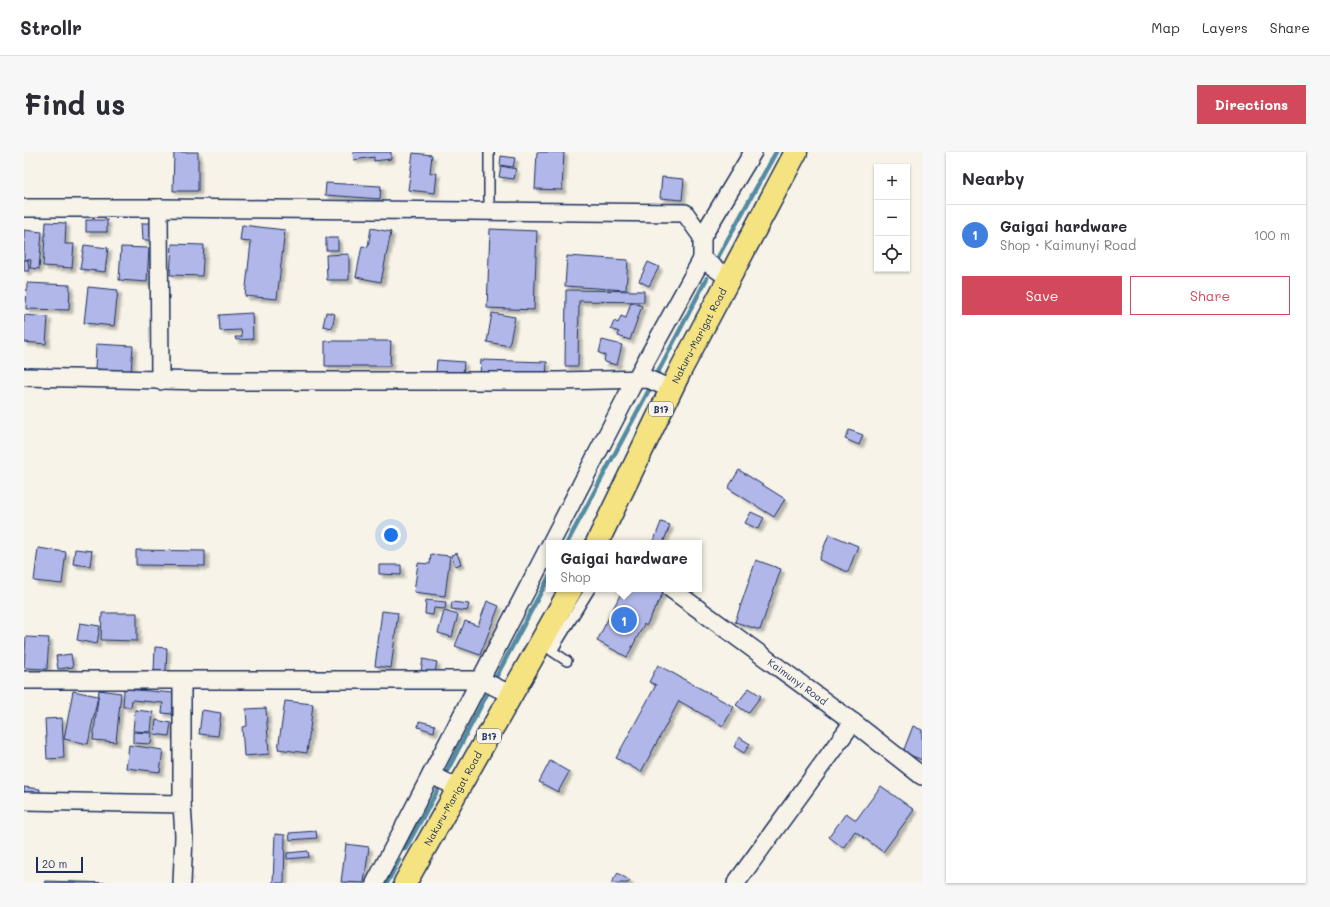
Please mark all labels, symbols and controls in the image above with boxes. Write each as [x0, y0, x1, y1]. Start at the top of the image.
text: Strollr [20, 15, 82, 40]
text: Map [1151, 18, 1180, 37]
text: Layers [1202, 18, 1248, 37]
text: Share [1270, 18, 1310, 37]
button: Directions [1197, 85, 1306, 124]
text: Find us [24, 86, 125, 122]
map controls [874, 164, 910, 272]
button: + [874, 164, 910, 200]
text: Nearby [962, 167, 1024, 189]
button: − [874, 200, 910, 236]
text: Gaigai hardware [1000, 216, 1127, 236]
text: 1 [972, 226, 978, 243]
text: 100 m [1254, 226, 1290, 243]
button: locate [874, 236, 910, 272]
text: Shop · Kaimunyi Road [1000, 236, 1136, 253]
button: Save [962, 276, 1122, 315]
button: Share [1130, 276, 1290, 315]
street label: Nakuru-Marigat Road [668, 285, 730, 386]
road number: B17 [649, 402, 673, 416]
your location [381, 525, 401, 545]
popup [546, 540, 702, 592]
text: Gaigai hardware [560, 548, 688, 568]
text: Shop [560, 568, 591, 585]
pin: 1 [611, 605, 637, 635]
street label: Kaimunyi Road [765, 655, 830, 708]
road number: B17 [477, 729, 501, 743]
street label: Nakuru-Marigat Road [421, 749, 485, 848]
scale bar [36, 855, 83, 874]
text: 20 m [42, 856, 67, 871]

